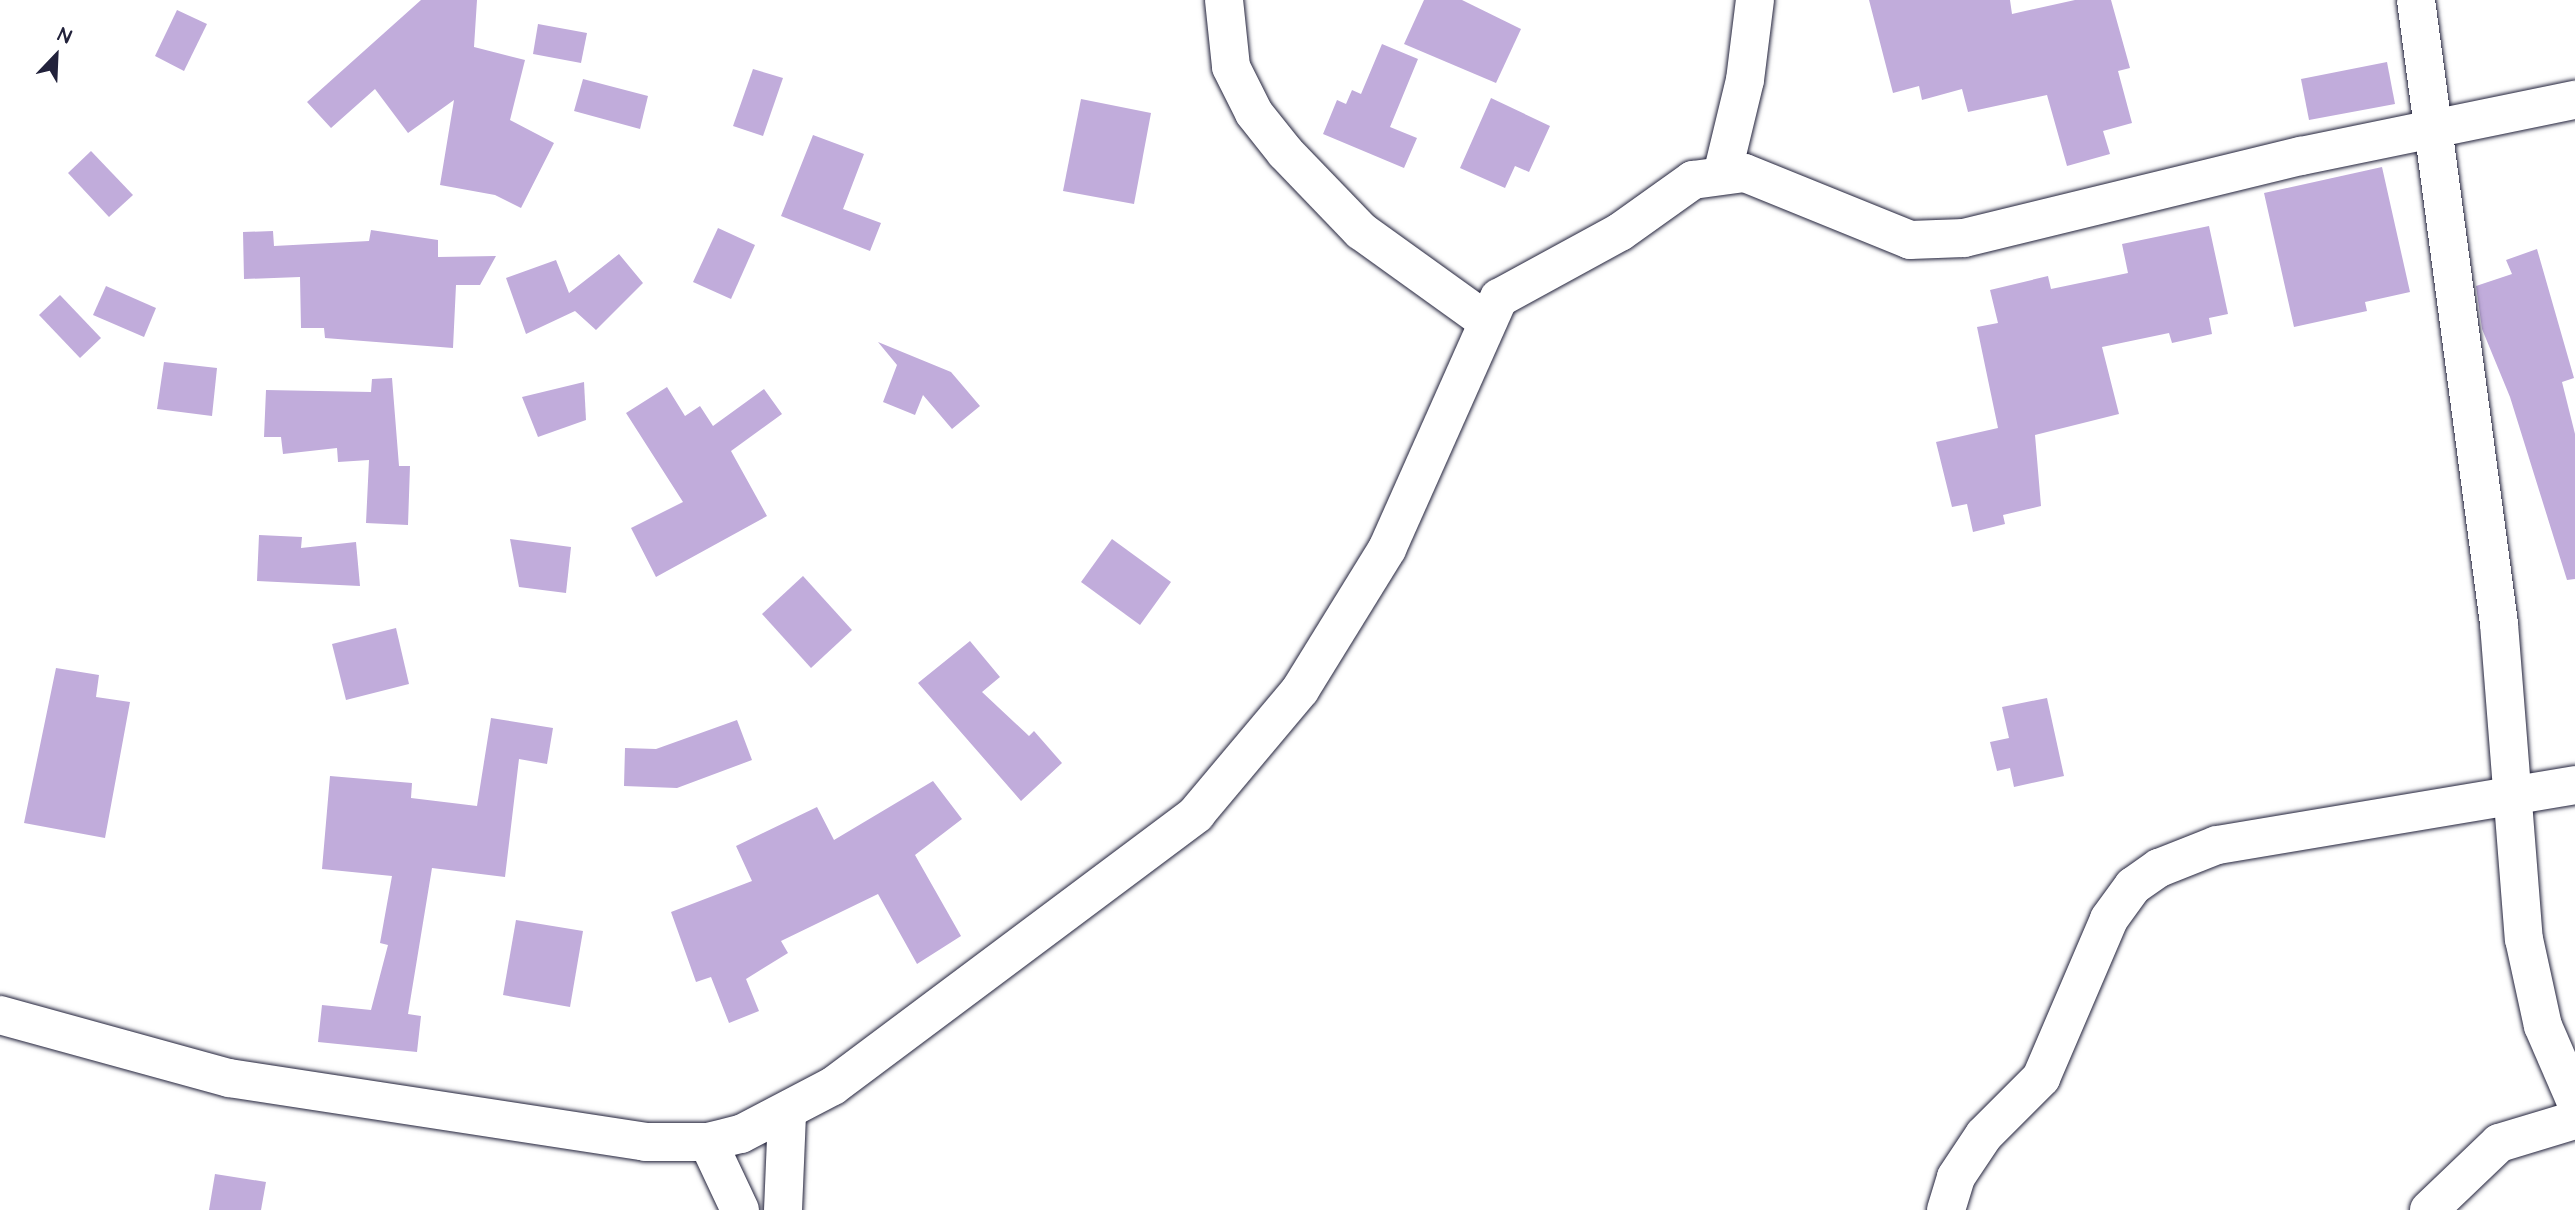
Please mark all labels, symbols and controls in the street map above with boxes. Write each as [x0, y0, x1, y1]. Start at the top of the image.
north arrow [21, 21, 91, 91]
text: N [54, 21, 75, 51]

